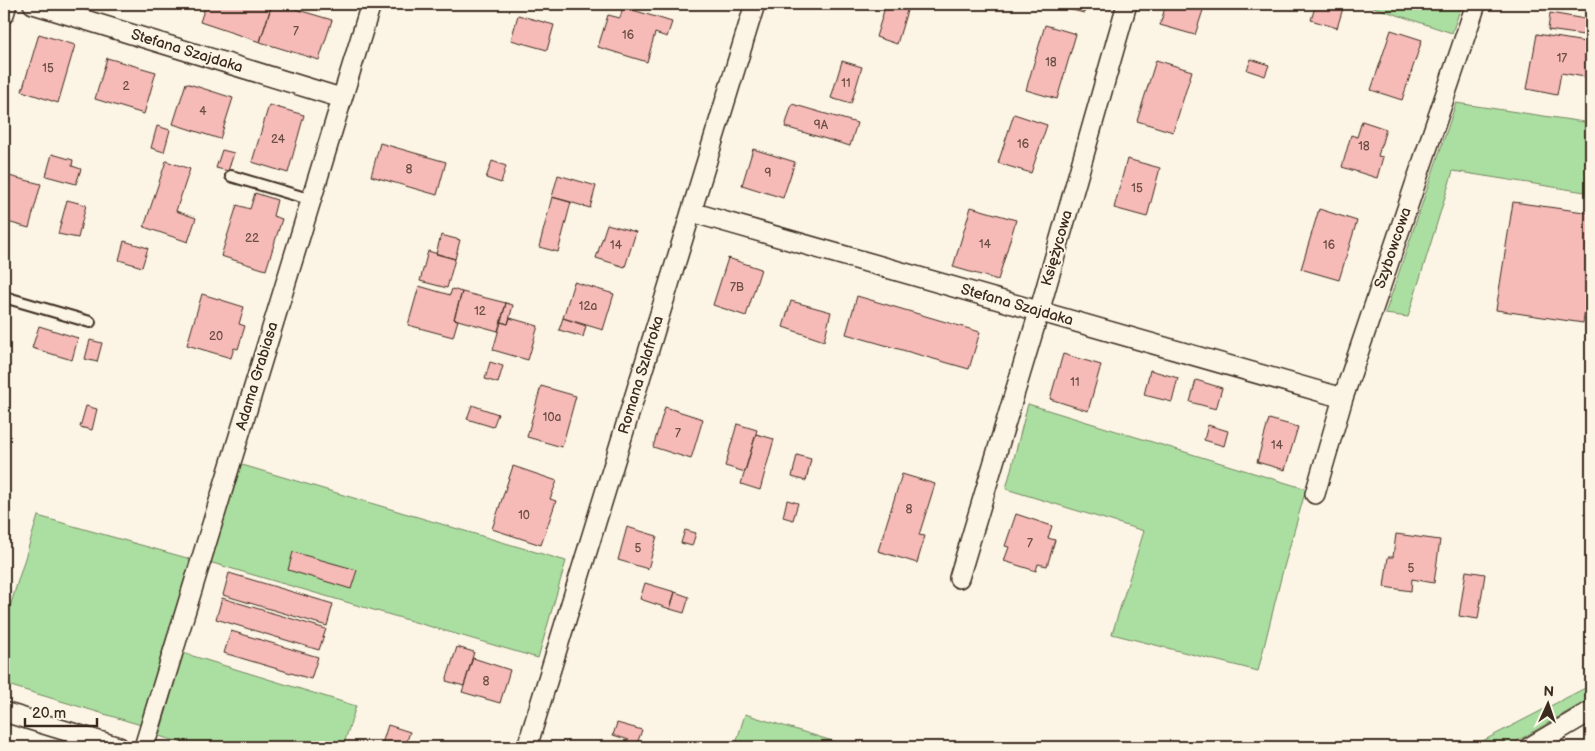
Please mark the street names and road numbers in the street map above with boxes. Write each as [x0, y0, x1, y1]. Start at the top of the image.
street label: Stefana Szajdaka [129, 25, 245, 77]
street label: Szybowcowa [1370, 205, 1416, 291]
street label: Księżycowa [1037, 208, 1077, 288]
street label: Stefana Szajdaka [959, 280, 1075, 330]
street label: Romana Szlafroka [614, 314, 668, 436]
street label: Adama Grabiasa [232, 320, 282, 432]

